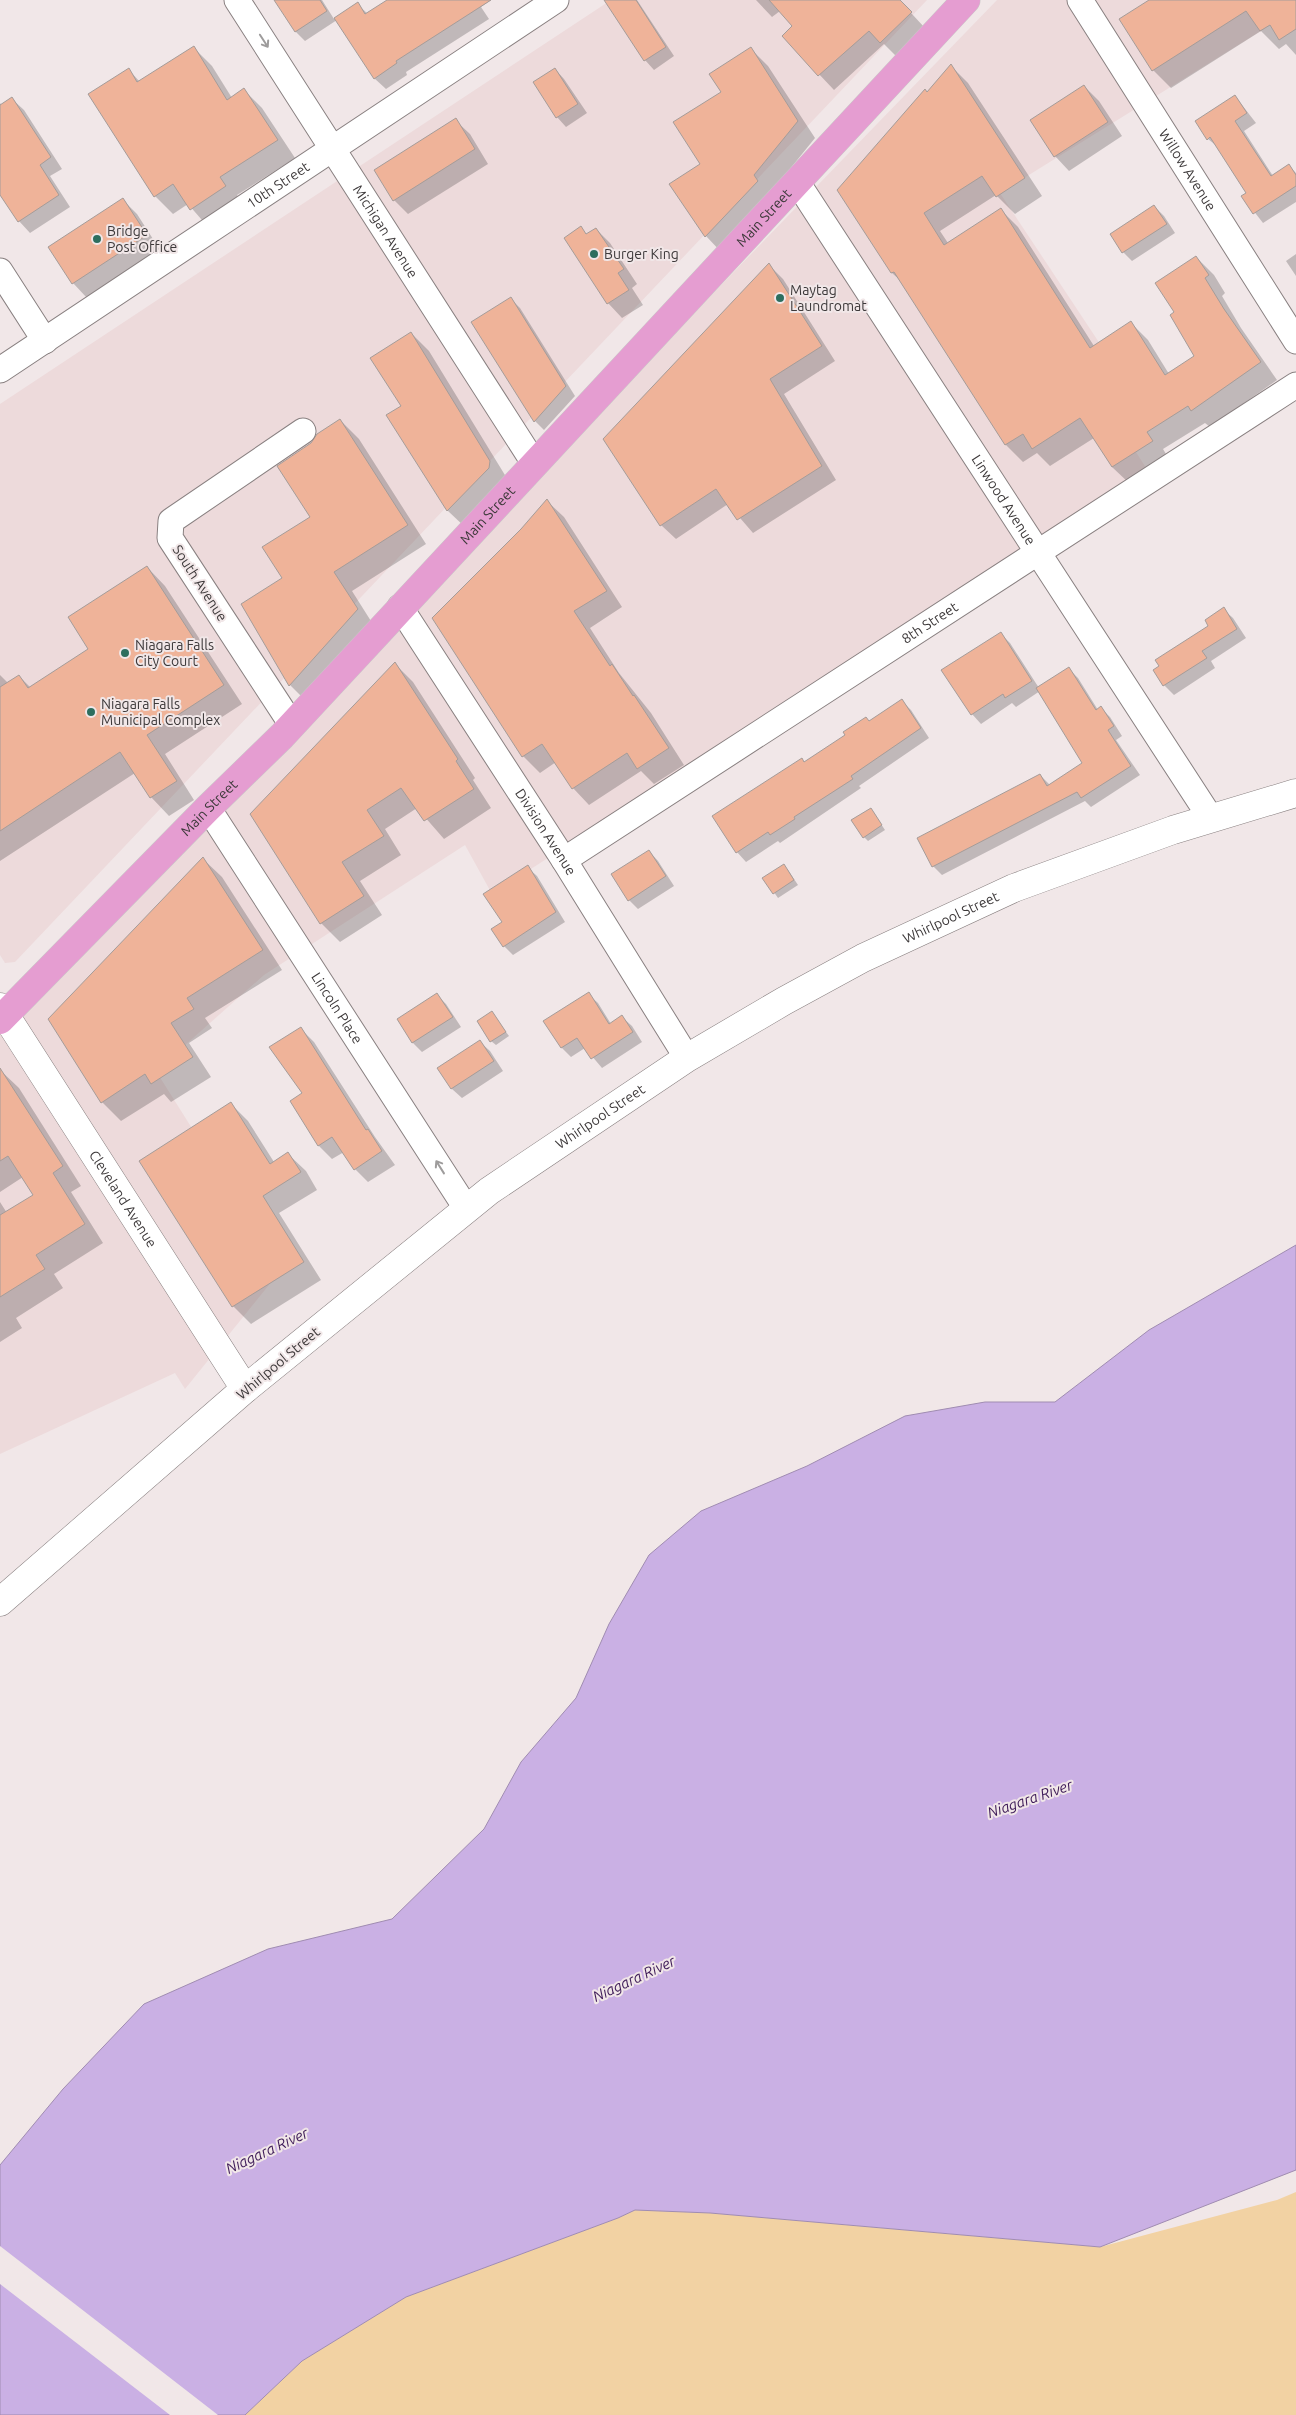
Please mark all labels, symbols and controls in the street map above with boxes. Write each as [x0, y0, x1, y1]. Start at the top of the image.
one-way arrow [259, 34, 269, 48]
street label: Willow Avenue [1156, 126, 1219, 214]
street label: 10th Street [244, 158, 313, 211]
street label: Michigan Avenue [350, 182, 421, 281]
street label: Main Street [733, 185, 795, 250]
place label: Bridge Post Office [107, 223, 177, 255]
marker: Bridge Post Office [91, 233, 103, 245]
place label: Burger King [604, 246, 679, 262]
marker: Burger King [588, 248, 600, 260]
place label: Maytag Laundromat [790, 282, 867, 314]
marker: Maytag Laundromat [774, 292, 786, 304]
street label: Linwood Avenue [968, 452, 1039, 548]
street label: Main Street [457, 482, 519, 547]
street label: South Avenue [169, 542, 231, 624]
street label: 8th Street [899, 598, 961, 647]
place label: Niagara Falls City Court [135, 637, 214, 669]
marker: Niagara Falls City Court [119, 647, 131, 659]
place label: Niagara Falls Municipal Complex [101, 696, 220, 728]
marker: Niagara Falls Municipal Complex [85, 706, 97, 718]
street label: Main Street [177, 776, 241, 839]
street label: Division Avenue [512, 786, 579, 878]
street label: Whirlpool Street [900, 888, 1002, 946]
street label: Lincoln Place [308, 969, 366, 1047]
street label: Whirlpool Street [552, 1081, 648, 1152]
street label: Cleveland Avenue [86, 1147, 160, 1250]
one-way arrow [435, 1161, 445, 1175]
street label: Whirlpool Street [233, 1323, 323, 1403]
water label: Niagara River [985, 1776, 1076, 1821]
water label: Niagara River [590, 1952, 679, 2005]
water label: Niagara River [223, 2124, 312, 2177]

